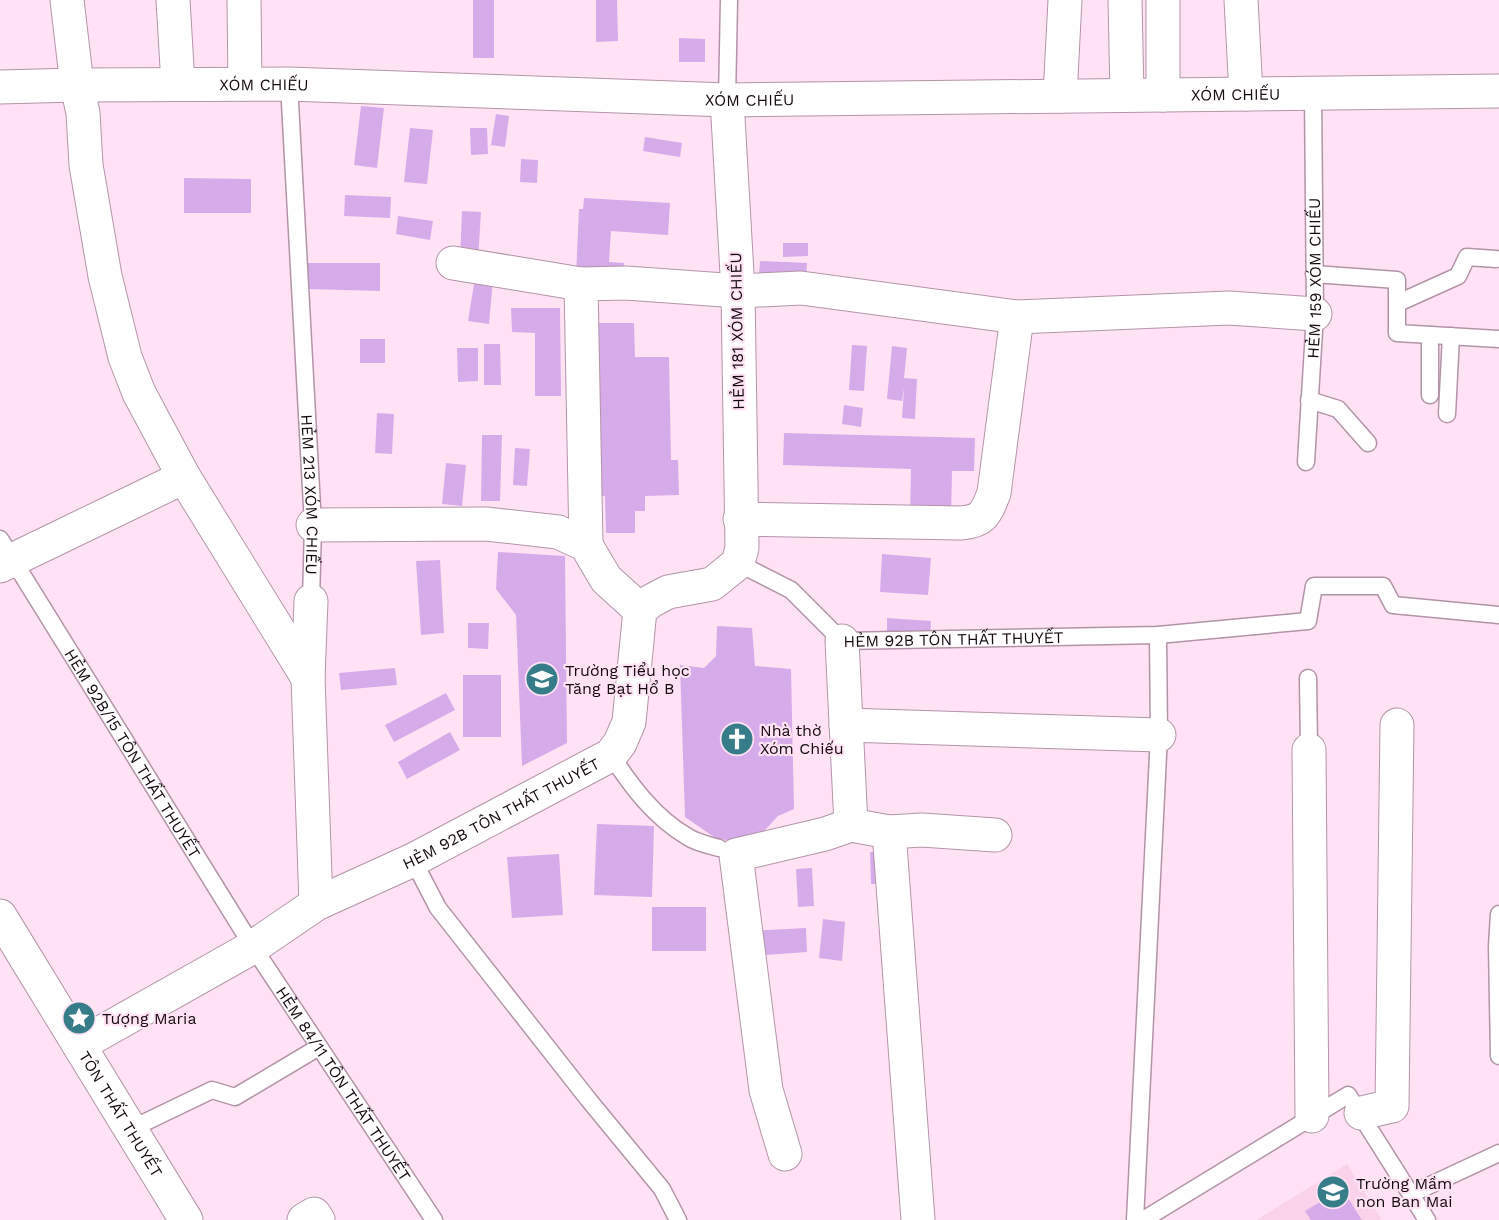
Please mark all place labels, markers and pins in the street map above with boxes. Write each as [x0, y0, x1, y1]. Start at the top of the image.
school or university icon: Trường Tiểu học Tăng Bạt Hổ B [524, 661, 560, 697]
place label: Trường Tiểu học Tăng Bạt Hổ B [565, 661, 690, 698]
church icon: Nhà thờ Xóm Chiếu [719, 721, 755, 757]
place label: Nhà thờ Xóm Chiếu [760, 721, 844, 758]
place icon: Tượng Maria [61, 1000, 97, 1036]
place label: Tượng Maria [102, 1009, 196, 1028]
school or university icon: Trường Mầm non Ban Mai [1315, 1174, 1351, 1210]
place label: Trường Mầm non Ban Mai [1356, 1174, 1453, 1211]

